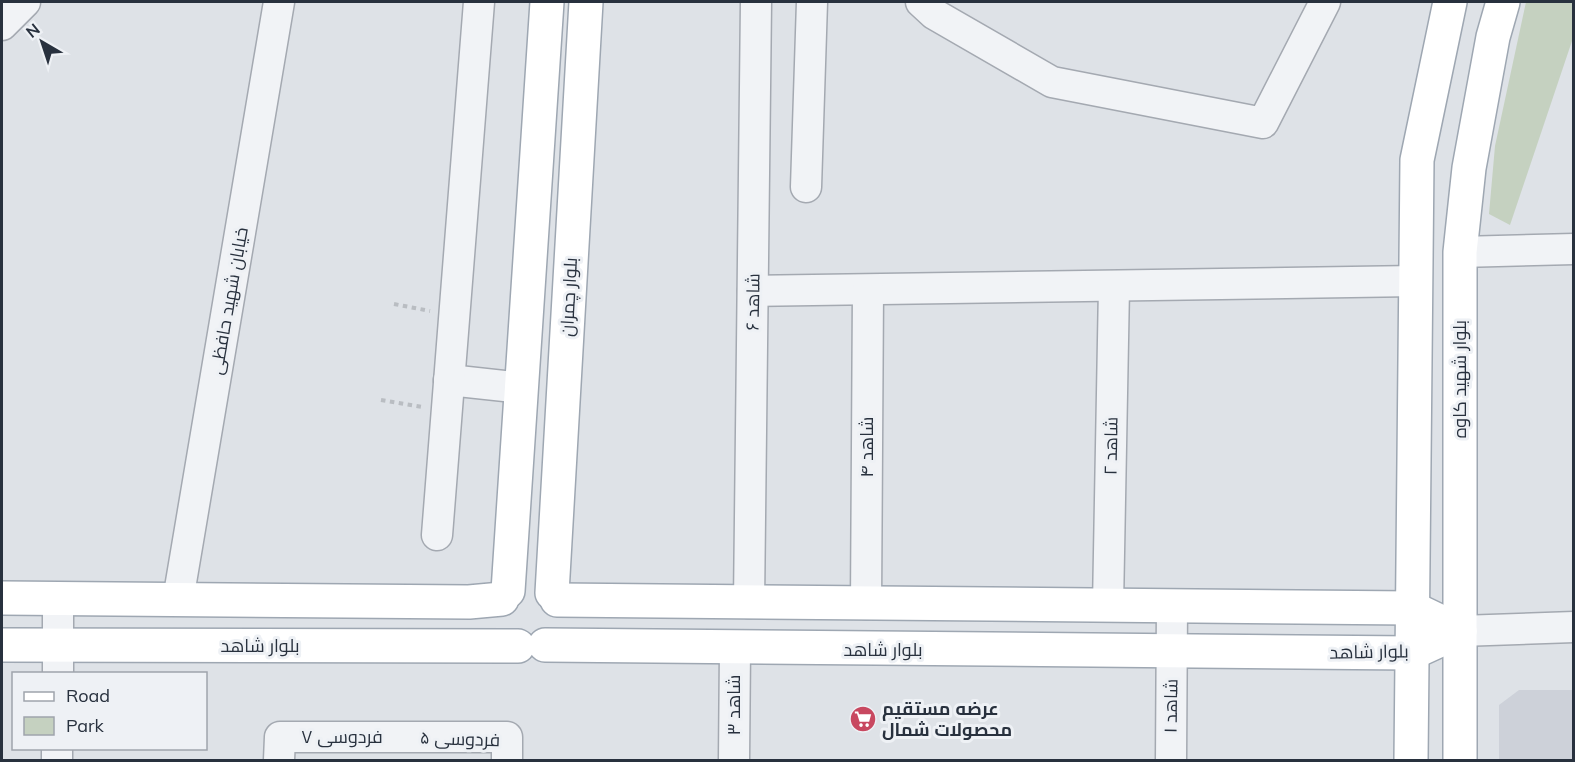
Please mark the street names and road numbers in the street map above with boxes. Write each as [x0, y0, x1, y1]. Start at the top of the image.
street label: خیابان شهید حافظی [204, 225, 253, 376]
street label: بلوار چمران [555, 257, 583, 337]
street label: شاهد ۶ [741, 273, 764, 331]
street label: بلوار شهید کاوه [1448, 320, 1471, 438]
street label: شاهد ۴ [855, 417, 878, 477]
street label: شاهد ۲ [1098, 417, 1123, 475]
street label: بلوار شاهد [220, 634, 300, 657]
street label: بلوار شاهد [843, 638, 923, 661]
street label: بلوار شاهد [1329, 639, 1409, 664]
street label: شاهد ۳ [722, 674, 745, 736]
street label: شاهد ۱ [1159, 679, 1182, 733]
street label: فردوسی ۷ [301, 725, 383, 748]
street label: فردوسی ۵ [420, 726, 500, 751]

